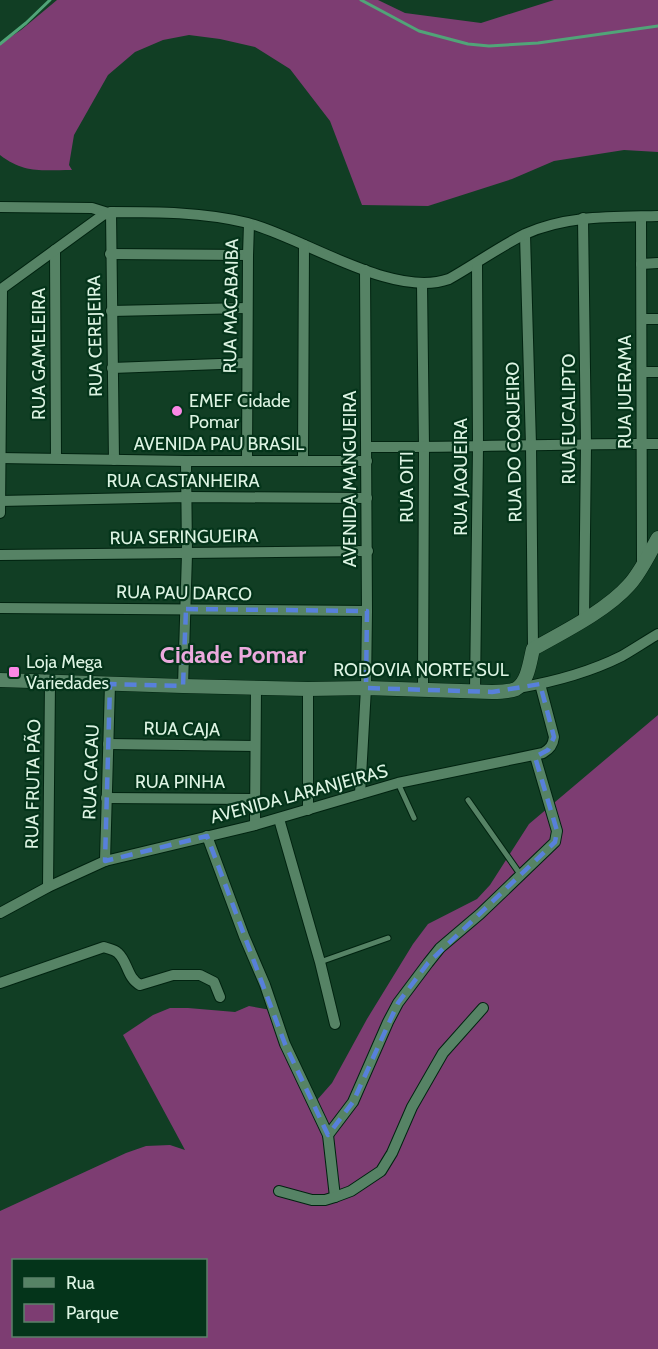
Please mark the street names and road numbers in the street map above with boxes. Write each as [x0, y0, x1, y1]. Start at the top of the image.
street label: RUA MACABAIBA [219, 238, 243, 374]
street label: RUA CEREJEIRA [83, 275, 107, 397]
street label: RUA GAMELEIRA [28, 288, 50, 420]
street label: RUA JUERAMA [614, 335, 636, 449]
street label: RUA EUCALIPTO [558, 353, 580, 484]
street label: RUA DO COQUEIRO [502, 361, 526, 522]
street label: AVENIDA MANGUEIRA [339, 391, 361, 567]
street label: RUA JAQUEIRA [450, 418, 472, 536]
street label: AVENIDA PAU BRASIL [134, 433, 304, 455]
street label: RUA OITI [396, 451, 418, 523]
street label: RUA CASTANHEIRA [106, 470, 260, 492]
street label: RUA SERINGUEIRA [109, 525, 259, 549]
street label: RUA PAU DARCO [116, 581, 252, 605]
street label: RODOVIA NORTE SUL [333, 659, 509, 681]
street label: RUA CAJA [144, 717, 220, 741]
street label: RUA FRUTA PÃO [21, 719, 45, 849]
street label: RUA CACAU [78, 724, 104, 820]
street label: AVENIDA LARANJEIRAS [208, 760, 390, 828]
street label: RUA PINHA [135, 771, 225, 793]

